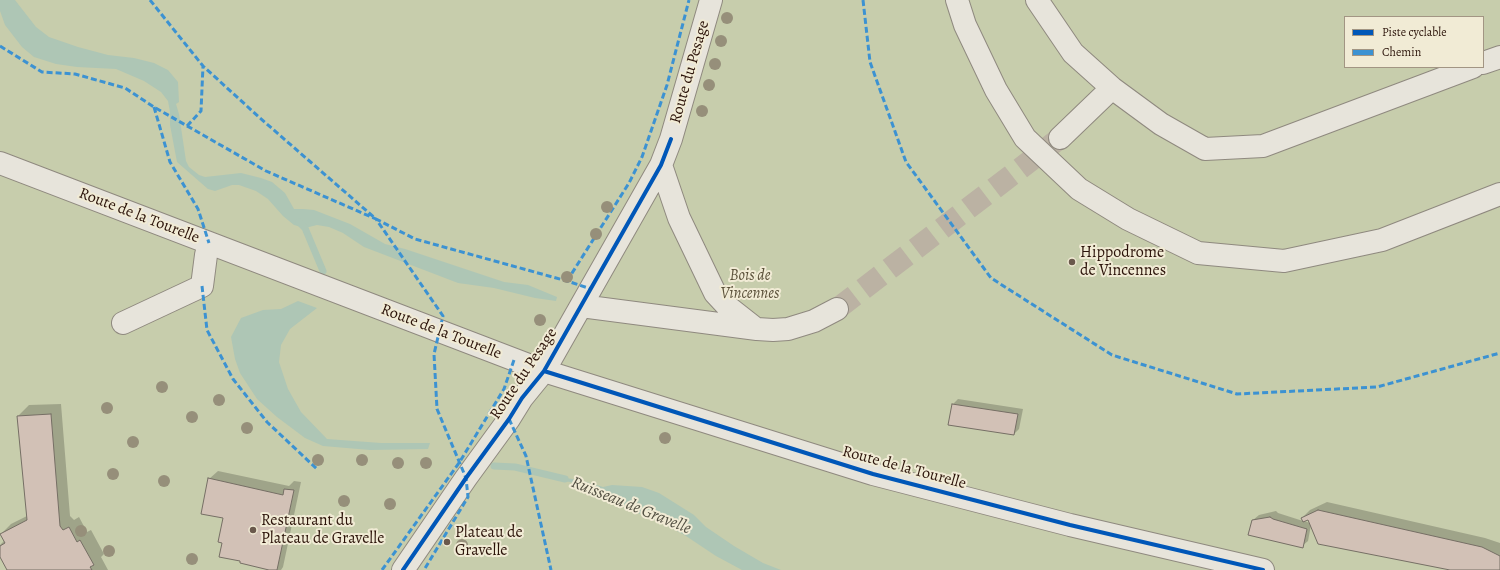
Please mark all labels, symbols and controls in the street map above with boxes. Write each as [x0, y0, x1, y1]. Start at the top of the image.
legend [1344, 16, 1484, 68]
street label: Route du Pesage [666, 18, 714, 126]
text: Piste cyclable [1382, 24, 1447, 40]
text: Chemin [1382, 44, 1421, 60]
street label: Route de la Tourelle [76, 184, 202, 248]
place label: Hippodrome de Vincennes [1080, 243, 1166, 281]
marker: Hippodrome de Vincennes [1067, 257, 1077, 267]
park label: Bois de Vincennes [721, 266, 779, 304]
street label: Route de la Tourelle [378, 300, 504, 364]
street label: Route du Pesage [486, 325, 562, 423]
street label: Route de la Tourelle [840, 442, 968, 494]
water label: Ruisseau de Gravelle [568, 473, 694, 539]
place label: Restaurant du Plateau de Gravelle [261, 511, 384, 549]
place label: Plateau de Gravelle [455, 523, 523, 561]
marker: Restaurant du Plateau de Gravelle [248, 525, 258, 535]
marker: Plateau de Gravelle [442, 537, 452, 547]

